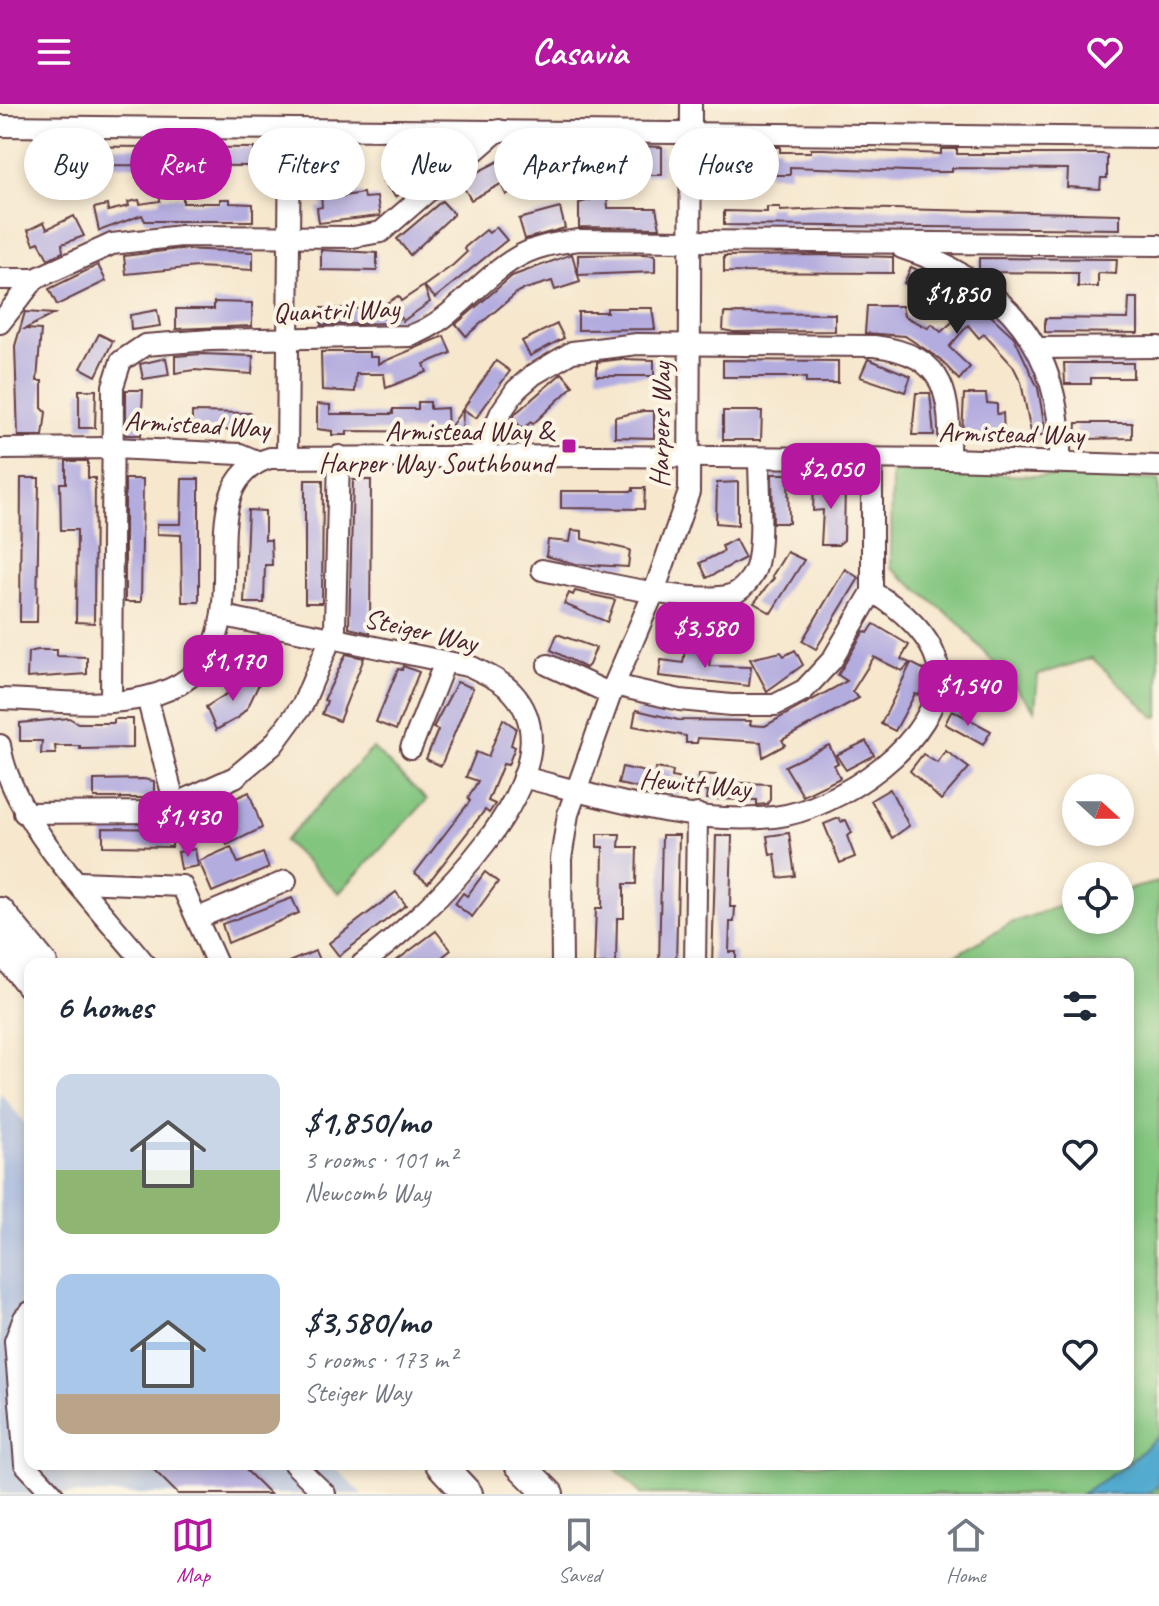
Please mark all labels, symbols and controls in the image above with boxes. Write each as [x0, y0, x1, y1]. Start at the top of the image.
text: Casavia [532, 29, 627, 75]
icon: menu [32, 30, 76, 74]
icon: heart [1083, 30, 1127, 74]
chip: Buy [24, 128, 114, 200]
chip: Rent [130, 128, 232, 200]
chip: Filters [248, 128, 365, 200]
chip: New [381, 128, 478, 200]
chip: Apartment [494, 128, 653, 200]
chip: House [669, 128, 779, 200]
pin: $1,850 [892, 268, 1022, 336]
text: $1,850 [925, 277, 989, 310]
street label: Quantril Way [272, 290, 402, 330]
street label: Harpers Way [641, 360, 679, 488]
street label: Armistead Way [124, 403, 273, 445]
place label: Armistead Way & Harper Way Southbound [319, 413, 557, 480]
street label: Armistead Way [938, 414, 1086, 452]
marker: Armistead Way & Harper Way Southbound [560, 437, 578, 455]
pin: $2,050 [766, 443, 896, 511]
text: $2,050 [799, 452, 863, 485]
street label: Steiger Way [361, 600, 483, 661]
pin: $3,580 [640, 602, 770, 670]
text: $3,580 [673, 611, 737, 644]
pin: $1,170 [168, 635, 298, 703]
text: $1,170 [201, 644, 265, 677]
pin: $1,540 [903, 660, 1033, 728]
text: $1,540 [936, 669, 1000, 702]
street label: Hewitt Way [638, 761, 754, 805]
north arrow [1062, 774, 1134, 846]
map controls [1062, 774, 1134, 934]
pin: $1,430 [123, 791, 253, 859]
text: $1,430 [156, 800, 220, 833]
button: locate [1062, 862, 1134, 934]
icon: filters [1058, 984, 1102, 1028]
text: 6 homes [56, 985, 153, 1028]
text: $1,850/mo [304, 1100, 430, 1143]
icon: home [120, 1106, 216, 1202]
icon: heart [1058, 1132, 1102, 1176]
text: 3 rooms · 101 m² [304, 1143, 456, 1176]
text: Newcomb Way [304, 1176, 430, 1209]
text: $3,580/mo [304, 1300, 430, 1343]
icon: home [120, 1306, 216, 1402]
icon: heart [1058, 1332, 1102, 1376]
text: 5 rooms · 173 m² [304, 1343, 456, 1376]
text: Steiger Way [304, 1376, 411, 1409]
tab: Map [171, 1513, 215, 1589]
tab: Saved [557, 1513, 601, 1589]
tab: Home [944, 1513, 988, 1589]

